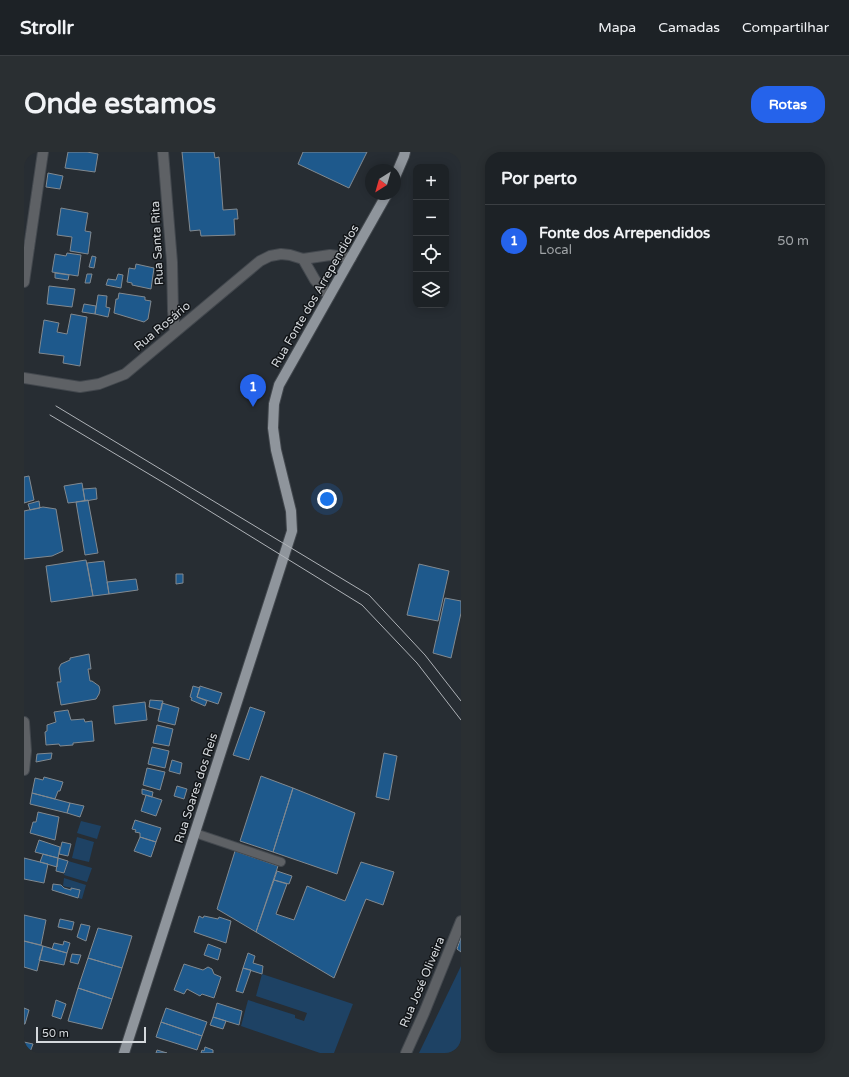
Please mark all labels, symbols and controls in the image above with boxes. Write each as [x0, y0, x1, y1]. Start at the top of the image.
text: Strollr [20, 17, 74, 39]
text: Mapa [598, 19, 636, 36]
text: Camadas [658, 19, 720, 36]
text: Compartilhar [742, 19, 829, 36]
button: Rotas [751, 86, 825, 123]
text: Onde estamos [24, 87, 216, 121]
north arrow [365, 164, 401, 200]
map controls [413, 164, 449, 308]
button: + [413, 164, 449, 200]
text: Por perto [501, 168, 577, 189]
button: − [413, 200, 449, 236]
street label: Rua Santa Rita [148, 201, 166, 285]
street label: Rua Fonte dos Arrependidos [268, 222, 362, 370]
text: Fonte dos Arrependidos [539, 224, 710, 242]
text: 1 [510, 233, 518, 249]
text: 50 m [777, 233, 809, 249]
button: locate [413, 236, 449, 272]
text: Local [539, 242, 572, 258]
button: layers [413, 272, 449, 308]
street label: Rua Rosário [131, 298, 193, 354]
pin: 1 [240, 374, 266, 407]
your location [317, 489, 337, 509]
street label: Rua Soares dos Reis [172, 731, 221, 845]
street label: Rua José Oliveira [397, 934, 447, 1030]
scale bar [36, 1025, 146, 1044]
text: 50 m [42, 1027, 69, 1040]

